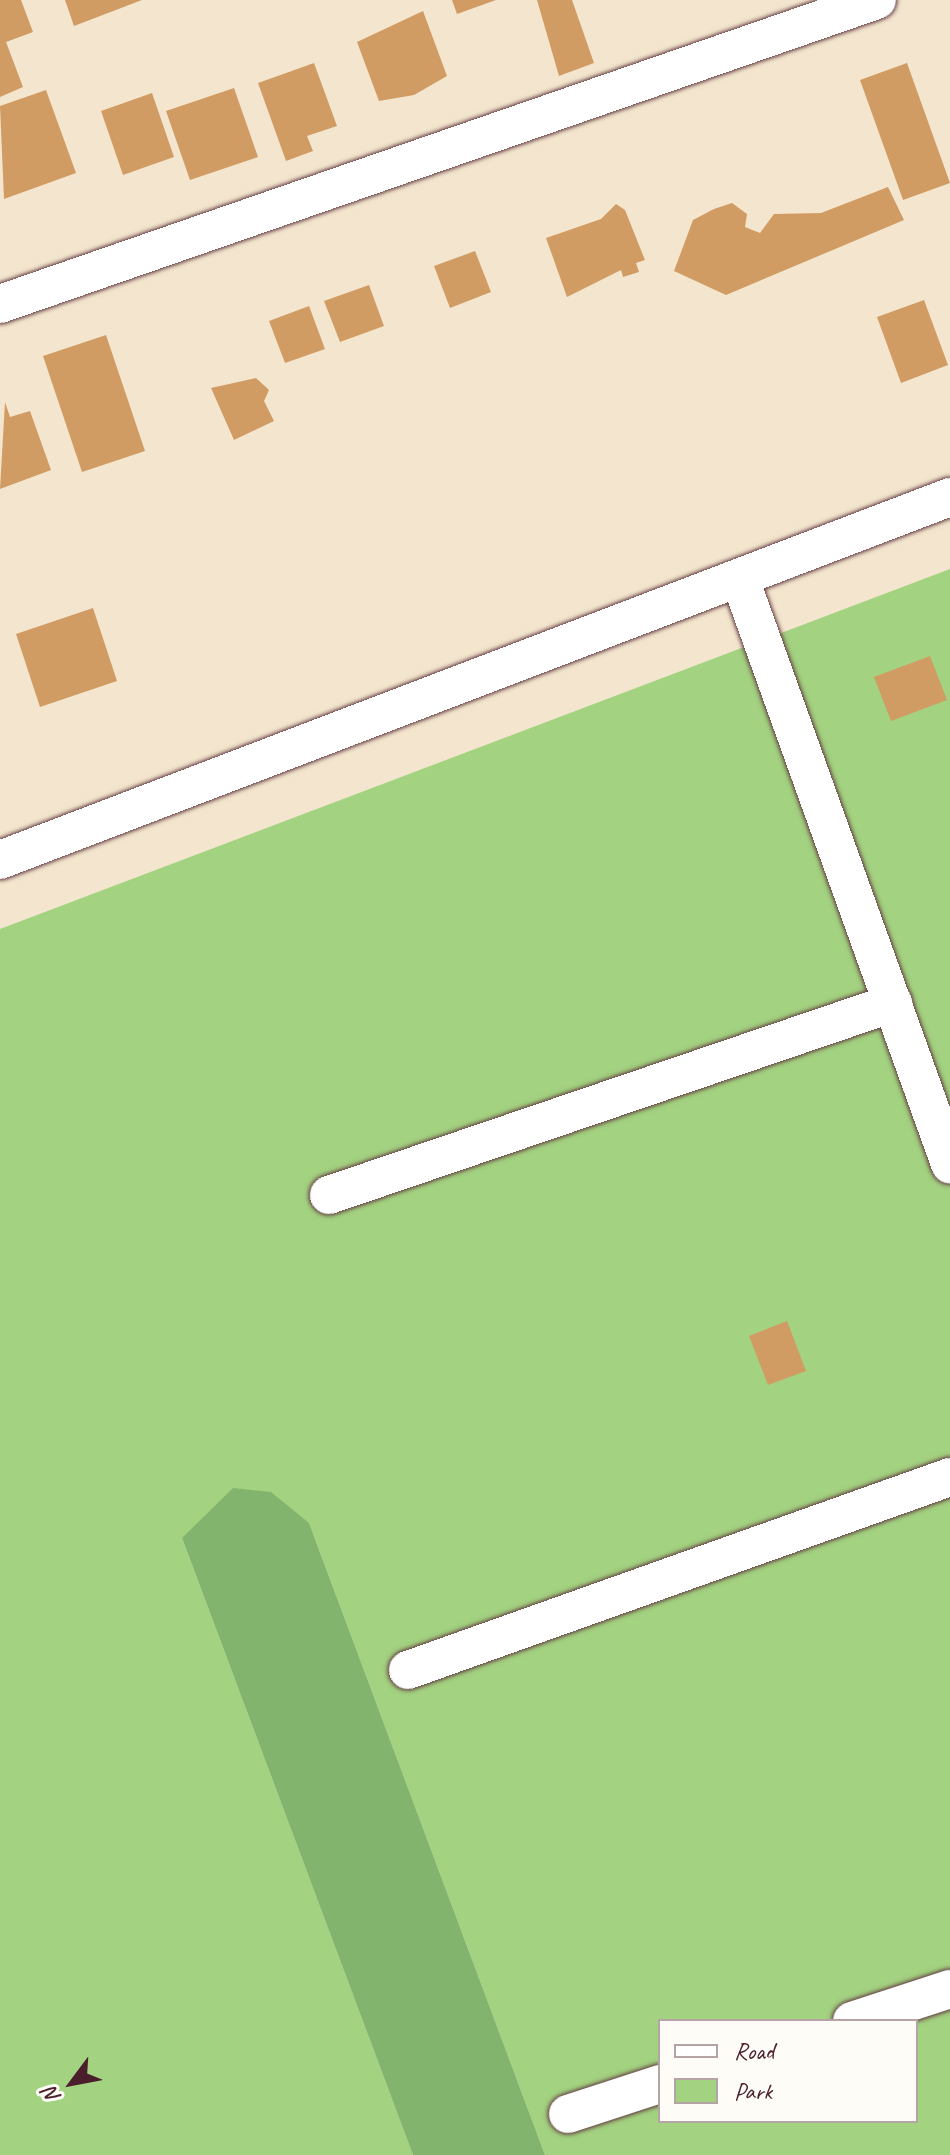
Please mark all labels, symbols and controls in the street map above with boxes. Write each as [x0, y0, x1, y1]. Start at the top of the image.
legend [658, 2019, 918, 2123]
text: Road [734, 2036, 774, 2066]
north arrow [32, 2043, 112, 2123]
text: Park [734, 2076, 772, 2106]
text: N [36, 2083, 67, 2109]

